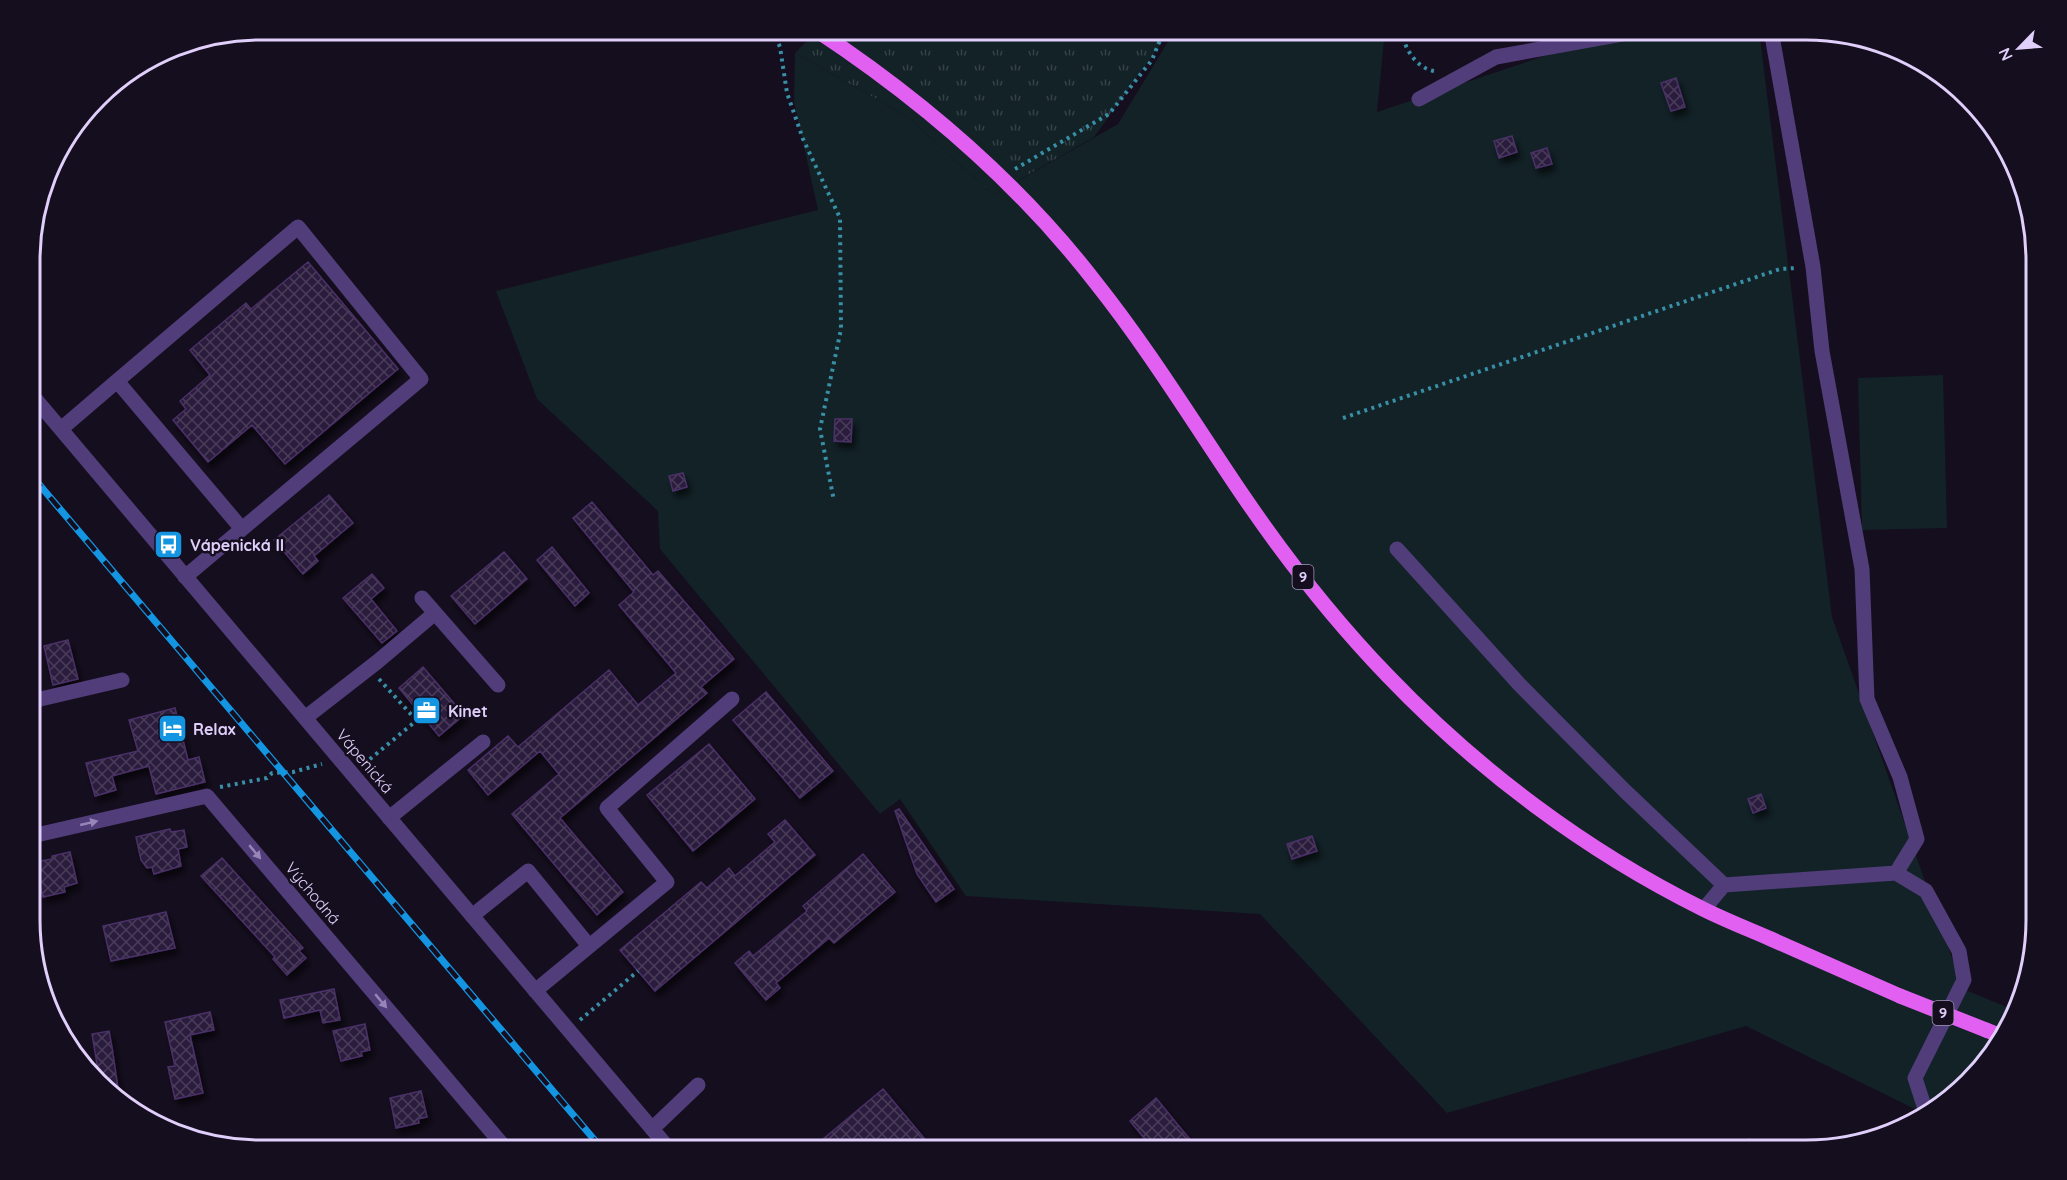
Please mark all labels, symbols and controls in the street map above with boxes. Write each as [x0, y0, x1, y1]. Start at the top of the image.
north arrow [1989, 18, 2049, 78]
text: N [1994, 45, 2017, 64]
bus stop icon: Vápenická II [153, 529, 185, 561]
place label: Vápenická II [190, 535, 284, 555]
road number: 9 [1292, 565, 1314, 589]
office icon: Kinet [411, 695, 443, 727]
place label: Kinet [448, 701, 488, 721]
hotel icon: Relax [156, 713, 188, 745]
place label: Relax [193, 719, 236, 739]
street label: Vápenická [332, 725, 398, 797]
one-way arrow [80, 818, 99, 827]
one-way arrow [248, 844, 261, 860]
street label: Východná [281, 858, 345, 928]
one-way arrow [374, 993, 387, 1008]
road number: 9 [1932, 1001, 1954, 1025]

